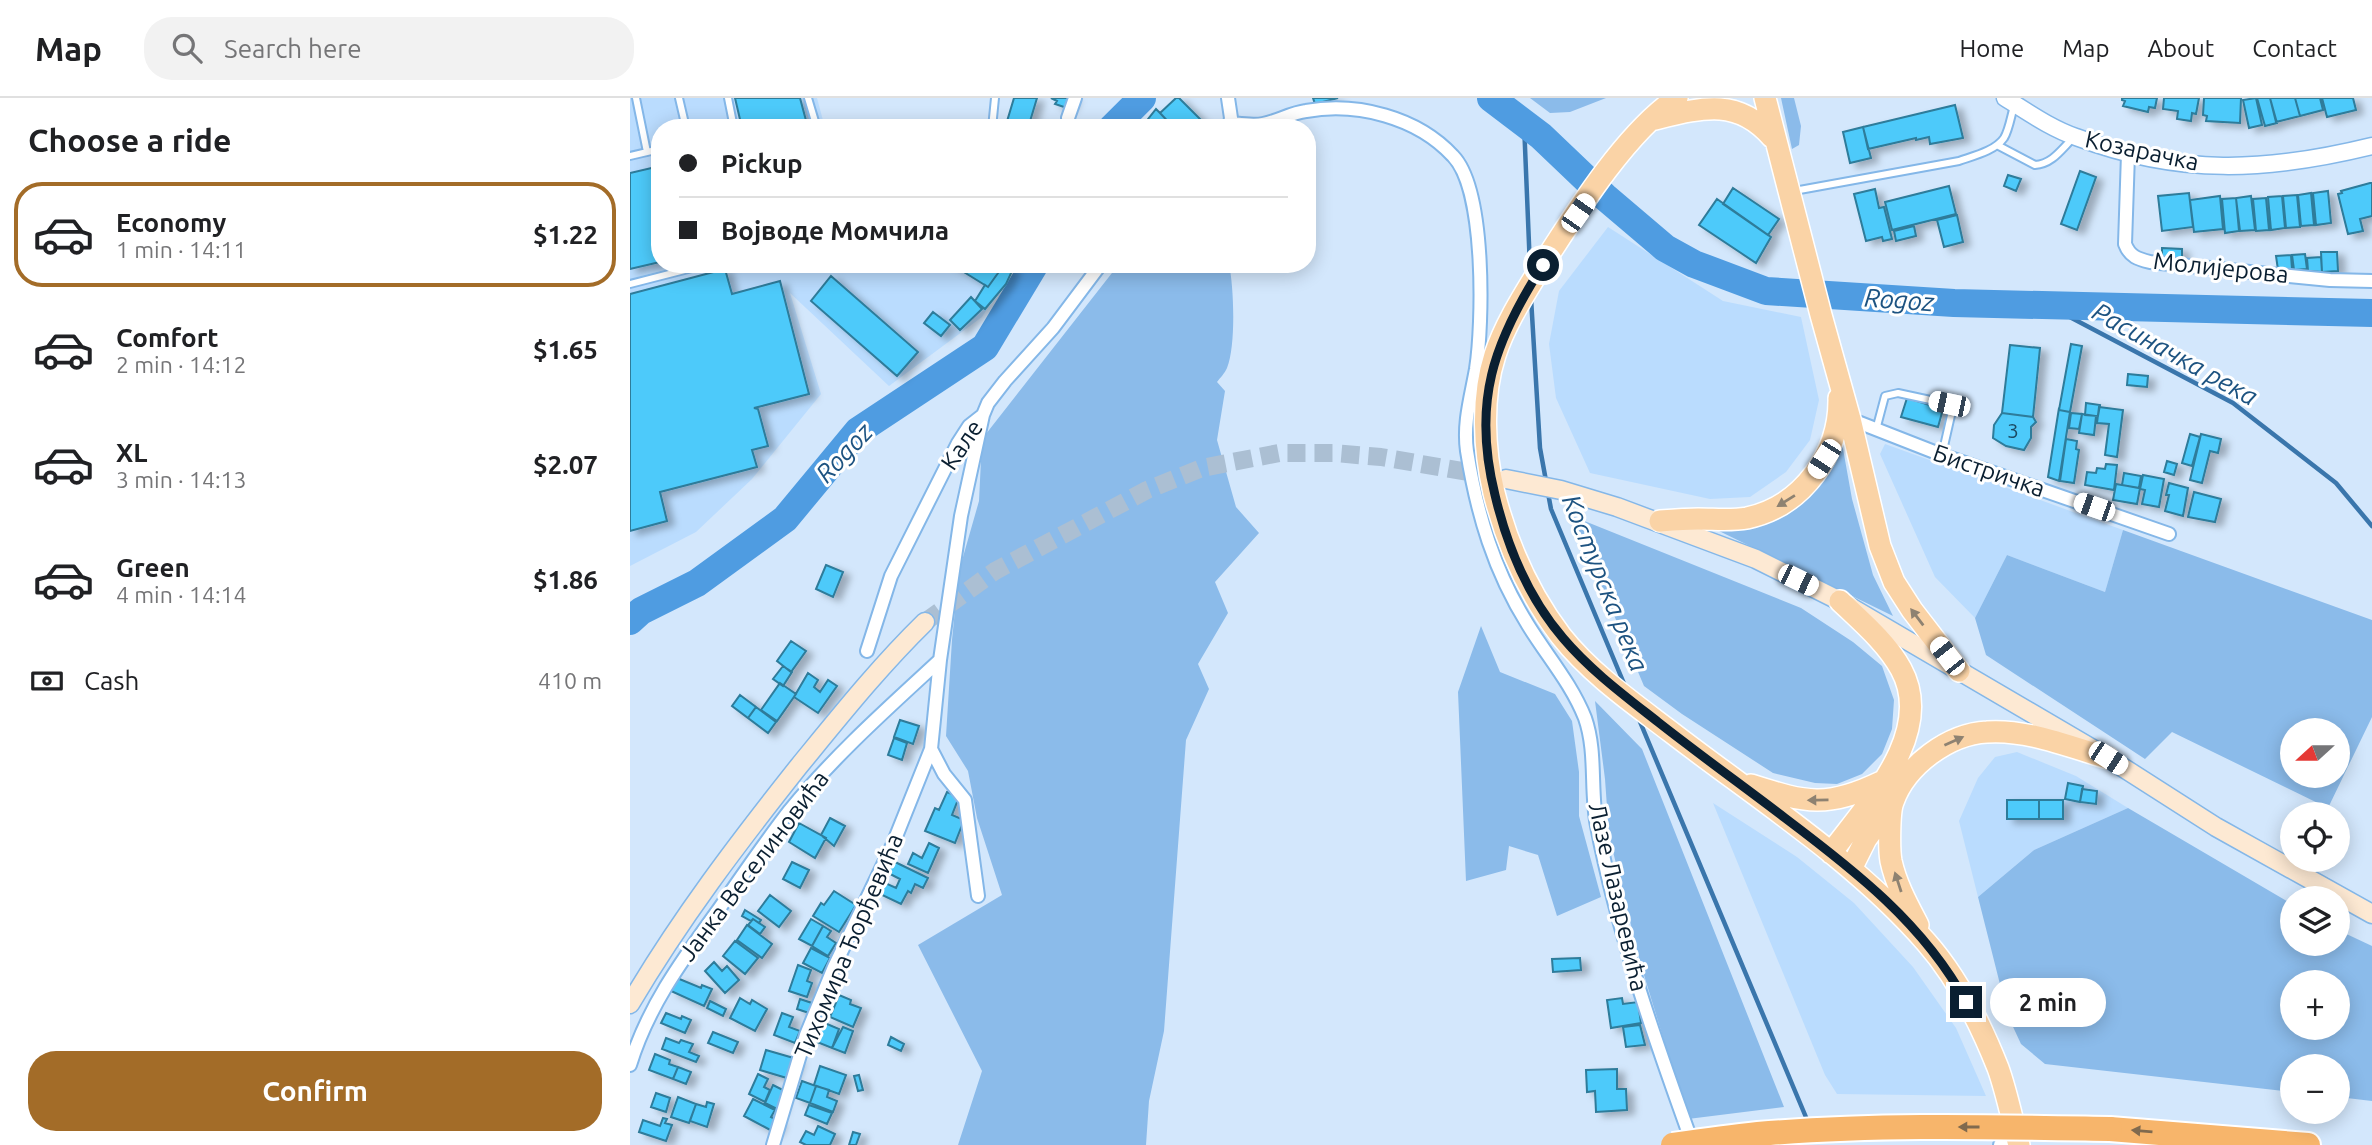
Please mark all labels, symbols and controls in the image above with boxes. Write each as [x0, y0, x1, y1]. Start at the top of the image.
search box [144, 17, 634, 80]
icon: search [168, 29, 206, 67]
text: Map [35, 30, 102, 67]
text: Search here [224, 34, 362, 63]
text: Home [1959, 35, 2024, 62]
text: Map [2062, 35, 2109, 62]
text: About [2147, 35, 2214, 62]
text: Contact [2252, 35, 2337, 62]
text: Choose a ride [28, 122, 231, 158]
street label: Козарачка [2083, 125, 2201, 176]
text: Pickup [721, 149, 803, 178]
car [1558, 190, 1599, 236]
icon: car [32, 203, 95, 266]
text: Economy [116, 208, 226, 237]
text: Војводе Момчила [721, 216, 949, 245]
text: $1.22 [533, 220, 598, 249]
text: 1 min · 14:11 [116, 237, 247, 262]
street label: Молијерова [2152, 247, 2290, 288]
route start [1527, 249, 1559, 281]
water label: Rogoz [1863, 283, 1936, 316]
water label: Расиначка река [2088, 296, 2263, 411]
icon: car [32, 318, 95, 381]
text: Comfort [116, 323, 219, 352]
text: $1.65 [533, 335, 598, 364]
text: 2 min · 14:12 [116, 352, 247, 377]
car [1927, 389, 1972, 419]
street label: Кале [935, 415, 988, 475]
water label: Rogoz [809, 416, 879, 488]
house number: 3 [2007, 418, 2019, 442]
icon: car [32, 433, 95, 496]
car [1804, 436, 1845, 482]
text: XL [116, 438, 147, 467]
street label: Бистричка [1930, 439, 2049, 502]
text: $2.07 [533, 450, 598, 479]
text: 3 min · 14:13 [116, 467, 247, 492]
water label: Костурска река [1557, 490, 1654, 675]
car [2071, 490, 2118, 524]
one-way arrow [1776, 495, 1795, 508]
icon: car [32, 548, 95, 611]
text: Green [116, 553, 190, 582]
car [1775, 561, 1822, 599]
text: $1.86 [533, 565, 598, 594]
text: 4 min · 14:14 [116, 582, 247, 607]
one-way arrow [1911, 608, 1925, 626]
car [1926, 633, 1969, 679]
icon: cash [28, 662, 66, 700]
text: Cash [84, 666, 139, 695]
text: 410 m [538, 668, 602, 693]
north arrow [2280, 718, 2350, 788]
map controls [2280, 718, 2350, 1124]
one-way arrow [1944, 735, 1964, 747]
car [2085, 738, 2132, 778]
street label: Јанка Веселиновића [673, 765, 834, 966]
one-way arrow [1807, 794, 1829, 806]
street label: Лазе Лазаревића [1584, 800, 1653, 994]
button: locate [2280, 802, 2350, 872]
street label: Тихомира Ђорђевића [789, 829, 908, 1062]
one-way arrow [1892, 872, 1903, 893]
button: layers [2280, 886, 2350, 956]
button: + [2280, 970, 2350, 1040]
callout: 2 min [1990, 978, 2106, 1026]
route end [1950, 986, 1982, 1018]
text: 2 min [2019, 990, 2077, 1015]
button: Confirm [28, 1051, 602, 1131]
button: − [2280, 1054, 2350, 1124]
one-way arrow [1957, 1121, 1979, 1132]
one-way arrow [2131, 1125, 2153, 1136]

